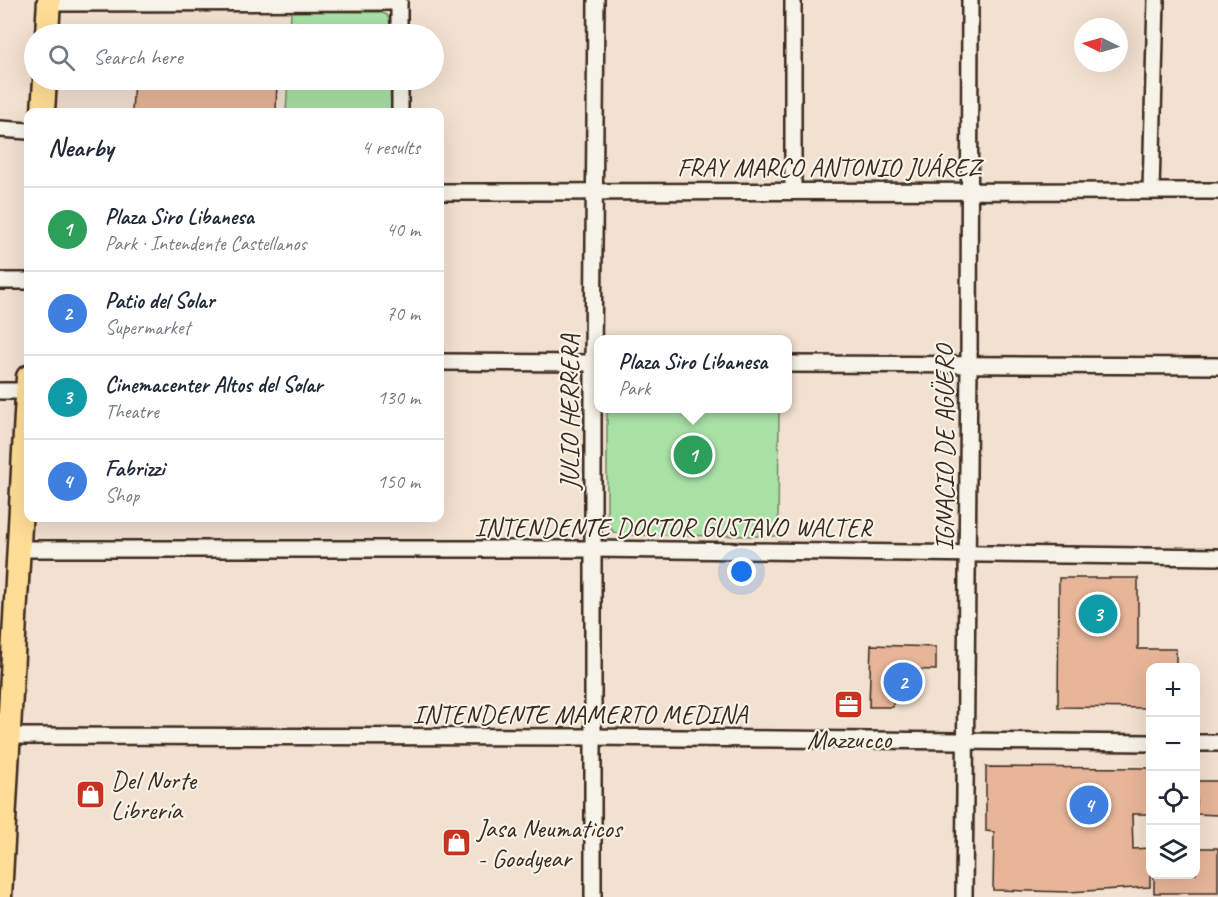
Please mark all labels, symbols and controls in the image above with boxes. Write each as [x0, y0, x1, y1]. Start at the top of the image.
north arrow [1074, 18, 1128, 72]
search box [24, 24, 444, 90]
icon: search [45, 41, 78, 74]
text: Search here [93, 43, 183, 71]
text: Nearby [48, 131, 113, 164]
text: 4 results [361, 135, 420, 160]
street label: FRAY MARCO ANTONIO JUÁREZ [677, 151, 984, 184]
text: Plaza Siro Libanesa [105, 203, 254, 231]
text: 1 [63, 217, 72, 242]
text: 40 m [386, 217, 420, 242]
text: Park · Intendente Castellanos [105, 231, 306, 256]
text: Patio del Solar [105, 287, 214, 315]
text: 2 [63, 301, 72, 326]
text: 70 m [386, 301, 420, 326]
text: Supermarket [105, 315, 190, 340]
street label: JULIO HERRERA [553, 333, 586, 492]
popup [594, 335, 792, 413]
street label: IGNACIO DE AGÜERO [928, 342, 961, 551]
text: Plaza Siro Libanesa [619, 348, 767, 376]
text: Cinemacenter Altos del Solar [105, 371, 322, 399]
text: Park [619, 376, 650, 401]
text: 3 [63, 385, 72, 410]
text: 130 m [377, 385, 420, 410]
text: Theatre [105, 399, 159, 424]
pin: 1 [674, 432, 712, 478]
text: Fabrizzi [105, 455, 165, 483]
text: 4 [63, 469, 72, 494]
text: 150 m [377, 469, 420, 494]
text: Shop [105, 483, 139, 508]
street label: INTENDENTE DOCTOR GUSTAVO WALTER [474, 511, 874, 544]
your location [727, 557, 756, 586]
pin: 3 [1078, 592, 1118, 636]
pin: 2 [884, 660, 922, 704]
map controls [1146, 663, 1200, 879]
button: + [1146, 663, 1200, 717]
office icon: Mazzucco [833, 689, 865, 721]
street label: INTENDENTE MAMERTO MEDINA [413, 698, 749, 731]
button: − [1146, 717, 1200, 771]
place label: Mazzucco [807, 723, 893, 756]
place label: Del Norte Librería [111, 764, 198, 827]
button: locate [1146, 771, 1200, 825]
shop icon: Del Norte Librería [74, 779, 106, 811]
pin: 4 [1070, 782, 1108, 828]
place label: Jasa Neumaticos - Goodyear [475, 812, 624, 875]
button: layers [1146, 825, 1200, 879]
shop icon: Jasa Neumaticos - Goodyear [440, 827, 472, 859]

